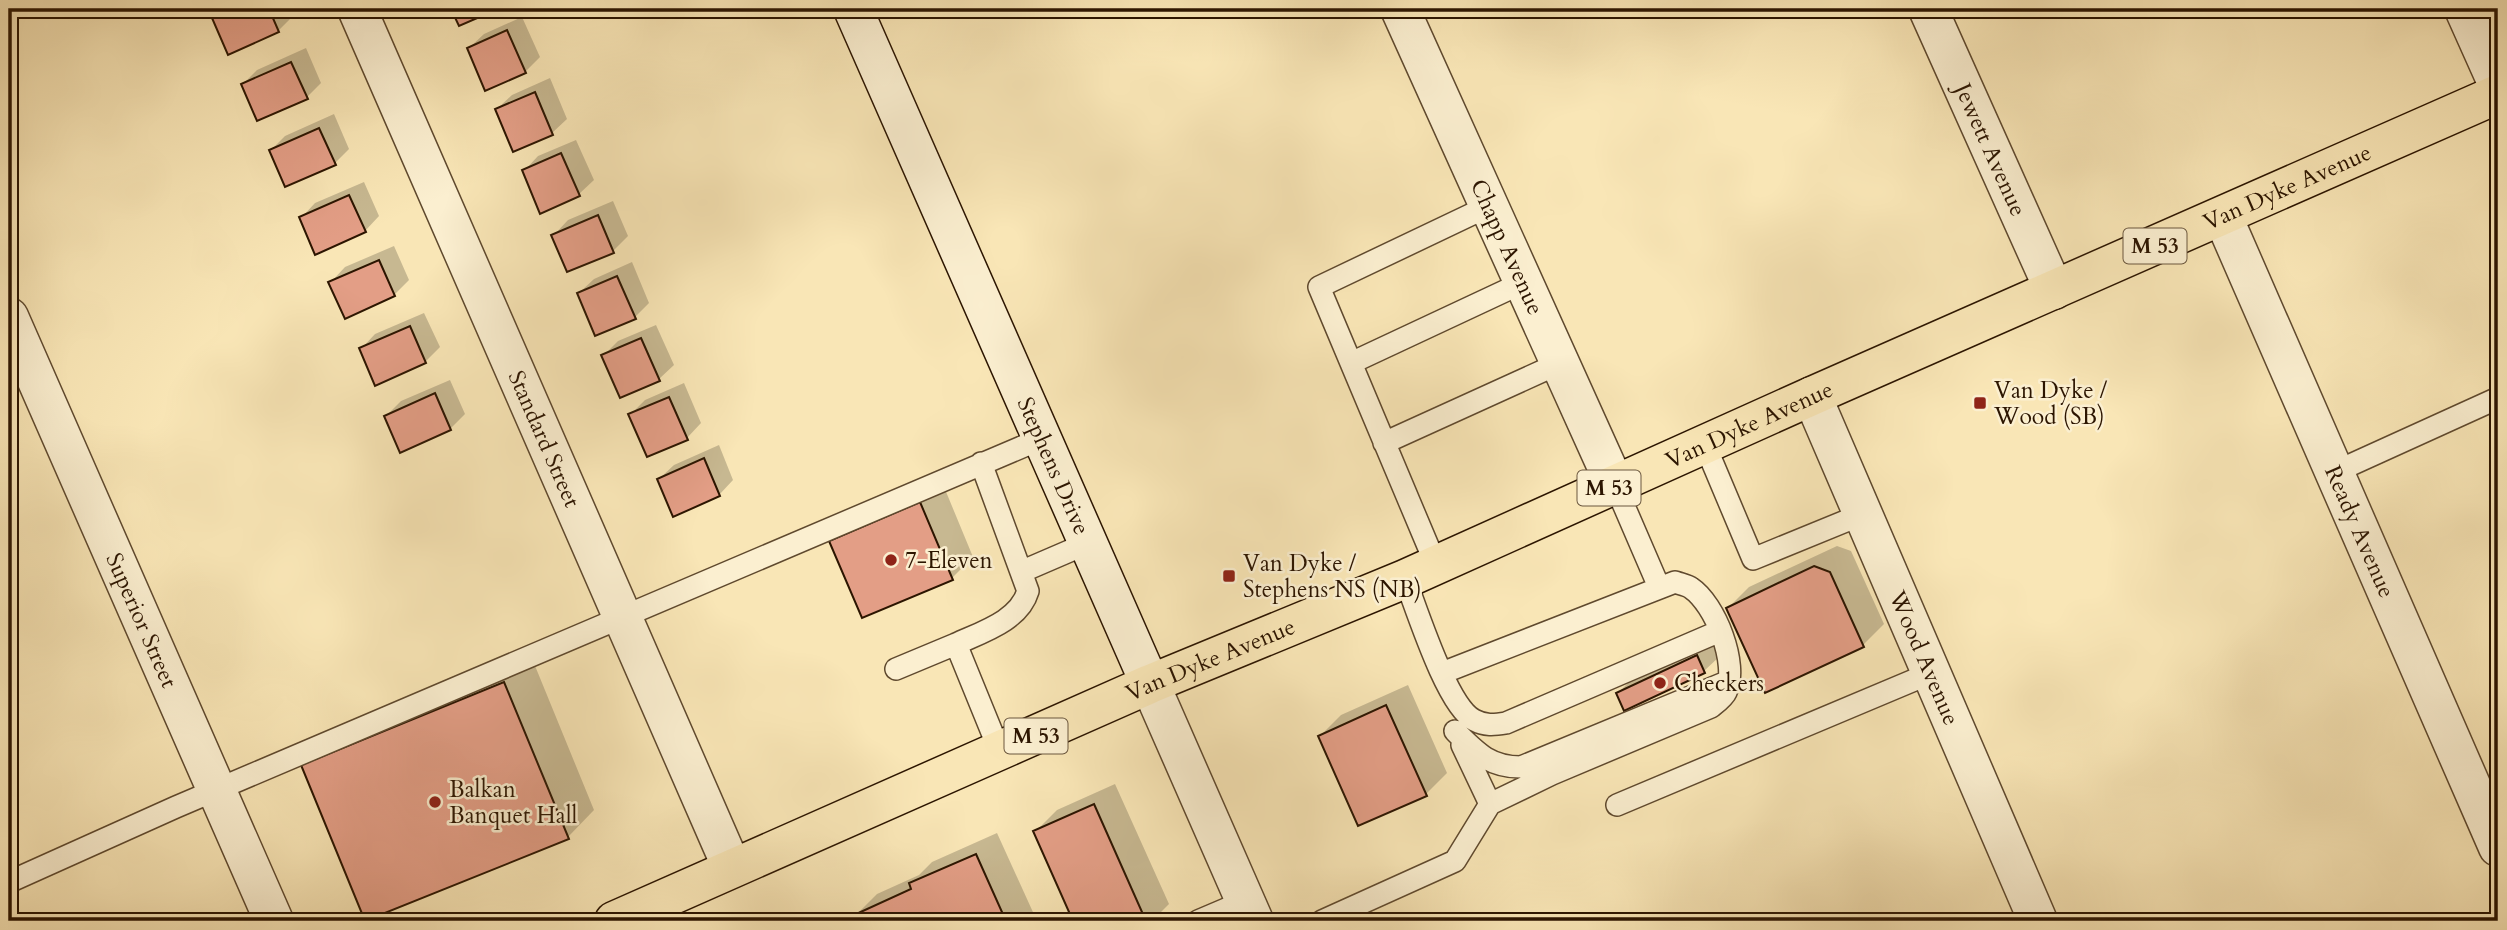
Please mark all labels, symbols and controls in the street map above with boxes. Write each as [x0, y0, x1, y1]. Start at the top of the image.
street label: Jewett Avenue [1946, 76, 2034, 221]
street label: Van Dyke Avenue [2198, 137, 2376, 238]
street label: Chapp Avenue [1463, 174, 1551, 320]
road number: M 53 [2124, 229, 2186, 264]
street label: Standard Street [501, 366, 588, 512]
street label: Van Dyke Avenue [1661, 374, 1838, 476]
place label: Van Dyke / Wood (SB) [1993, 375, 2108, 432]
street label: Stephens Drive [1010, 392, 1097, 540]
marker: Van Dyke / Wood (SB) [1972, 395, 1988, 411]
street label: Ready Avenue [2317, 460, 2402, 603]
road number: M 53 [1578, 470, 1640, 505]
place label: 7-Eleven [905, 545, 993, 576]
street label: Superior Street [98, 548, 185, 693]
place label: Van Dyke / Stephens NS (NB) [1243, 548, 1422, 605]
marker: 7-Eleven [883, 552, 899, 568]
marker: Van Dyke / Stephens NS (NB) [1221, 568, 1237, 584]
street label: Wood Avenue [1881, 585, 1967, 730]
street label: Van Dyke Avenue [1121, 611, 1300, 709]
place label: Checkers [1674, 668, 1764, 699]
marker: Checkers [1652, 675, 1668, 691]
road number: M 53 [1004, 718, 1068, 754]
place label: Balkan Banquet Hall [449, 774, 577, 831]
marker: Balkan Banquet Hall [427, 794, 443, 810]

